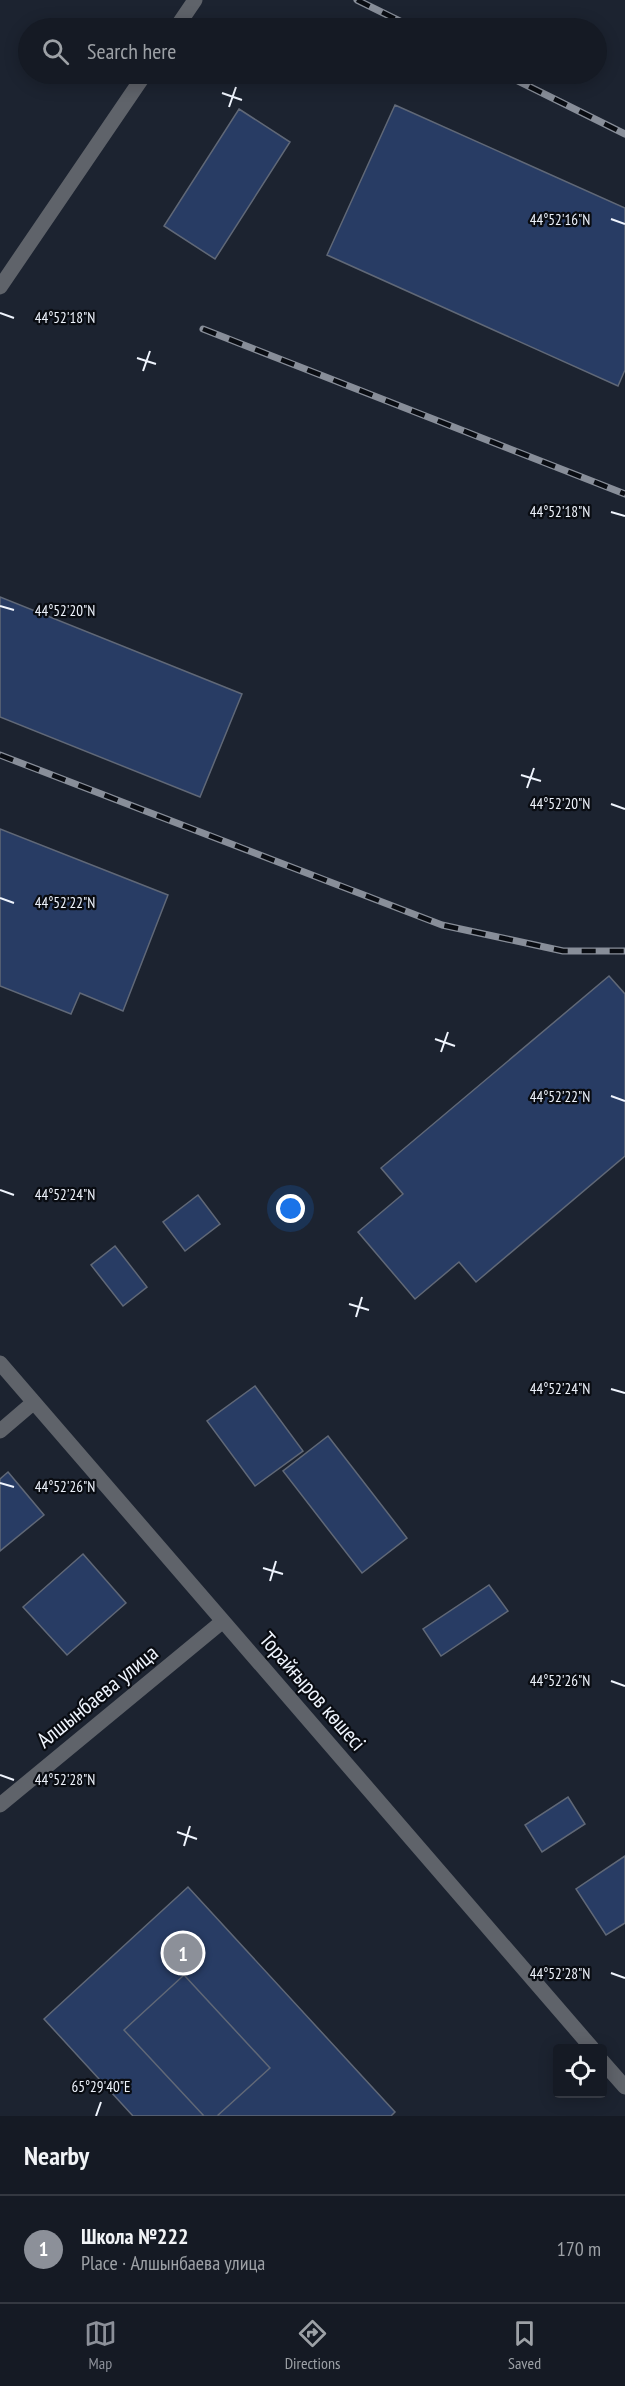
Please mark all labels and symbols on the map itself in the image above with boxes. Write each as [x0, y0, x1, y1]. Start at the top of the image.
text: 44°52'16"N [530, 210, 590, 229]
text: 44°52'18"N [35, 308, 95, 327]
text: 44°52'18"N [530, 502, 590, 521]
text: 44°52'20"N [35, 601, 95, 620]
text: 44°52'20"N [530, 794, 590, 813]
text: 44°52'22"N [35, 893, 95, 912]
text: 44°52'22"N [530, 1087, 590, 1106]
text: 44°52'24"N [35, 1185, 95, 1204]
your location [276, 1194, 305, 1223]
text: 44°52'24"N [530, 1379, 590, 1398]
text: 44°52'26"N [35, 1477, 95, 1496]
street label: Торайғыров көшесі [254, 1626, 372, 1756]
street label: Алшынбаева улица [31, 1638, 163, 1754]
text: 44°52'26"N [530, 1671, 590, 1690]
text: 44°52'28"N [35, 1770, 95, 1789]
pin: 1 [164, 1930, 202, 1976]
text: 44°52'28"N [530, 1964, 590, 1983]
text: 65°29'40"E [71, 2077, 131, 2096]

